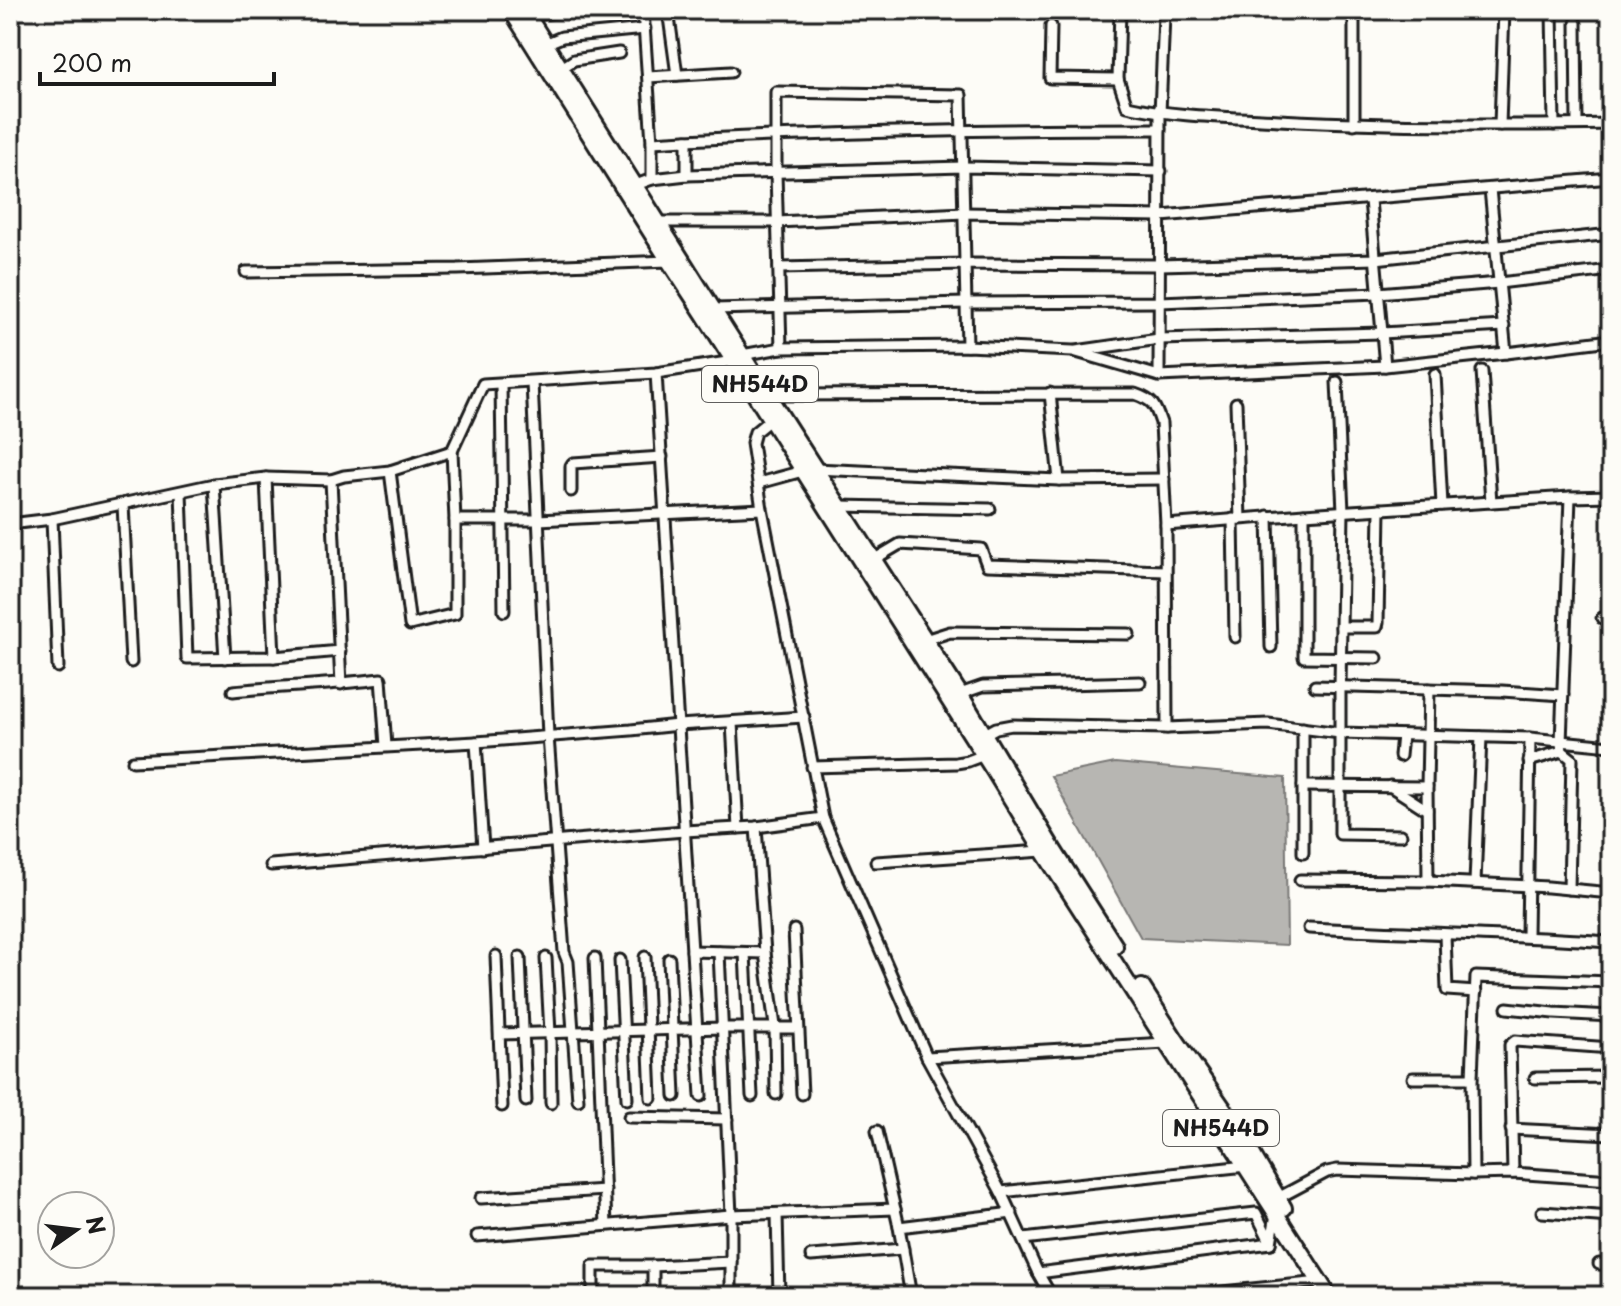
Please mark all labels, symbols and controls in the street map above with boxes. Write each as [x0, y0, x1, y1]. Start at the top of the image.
scale bar [40, 36, 274, 86]
text: 200 m [52, 44, 132, 80]
road number: NH544D [702, 366, 818, 402]
road number: NH544D [1163, 1110, 1279, 1146]
north arrow [36, 1190, 116, 1270]
text: N [79, 1212, 115, 1237]

